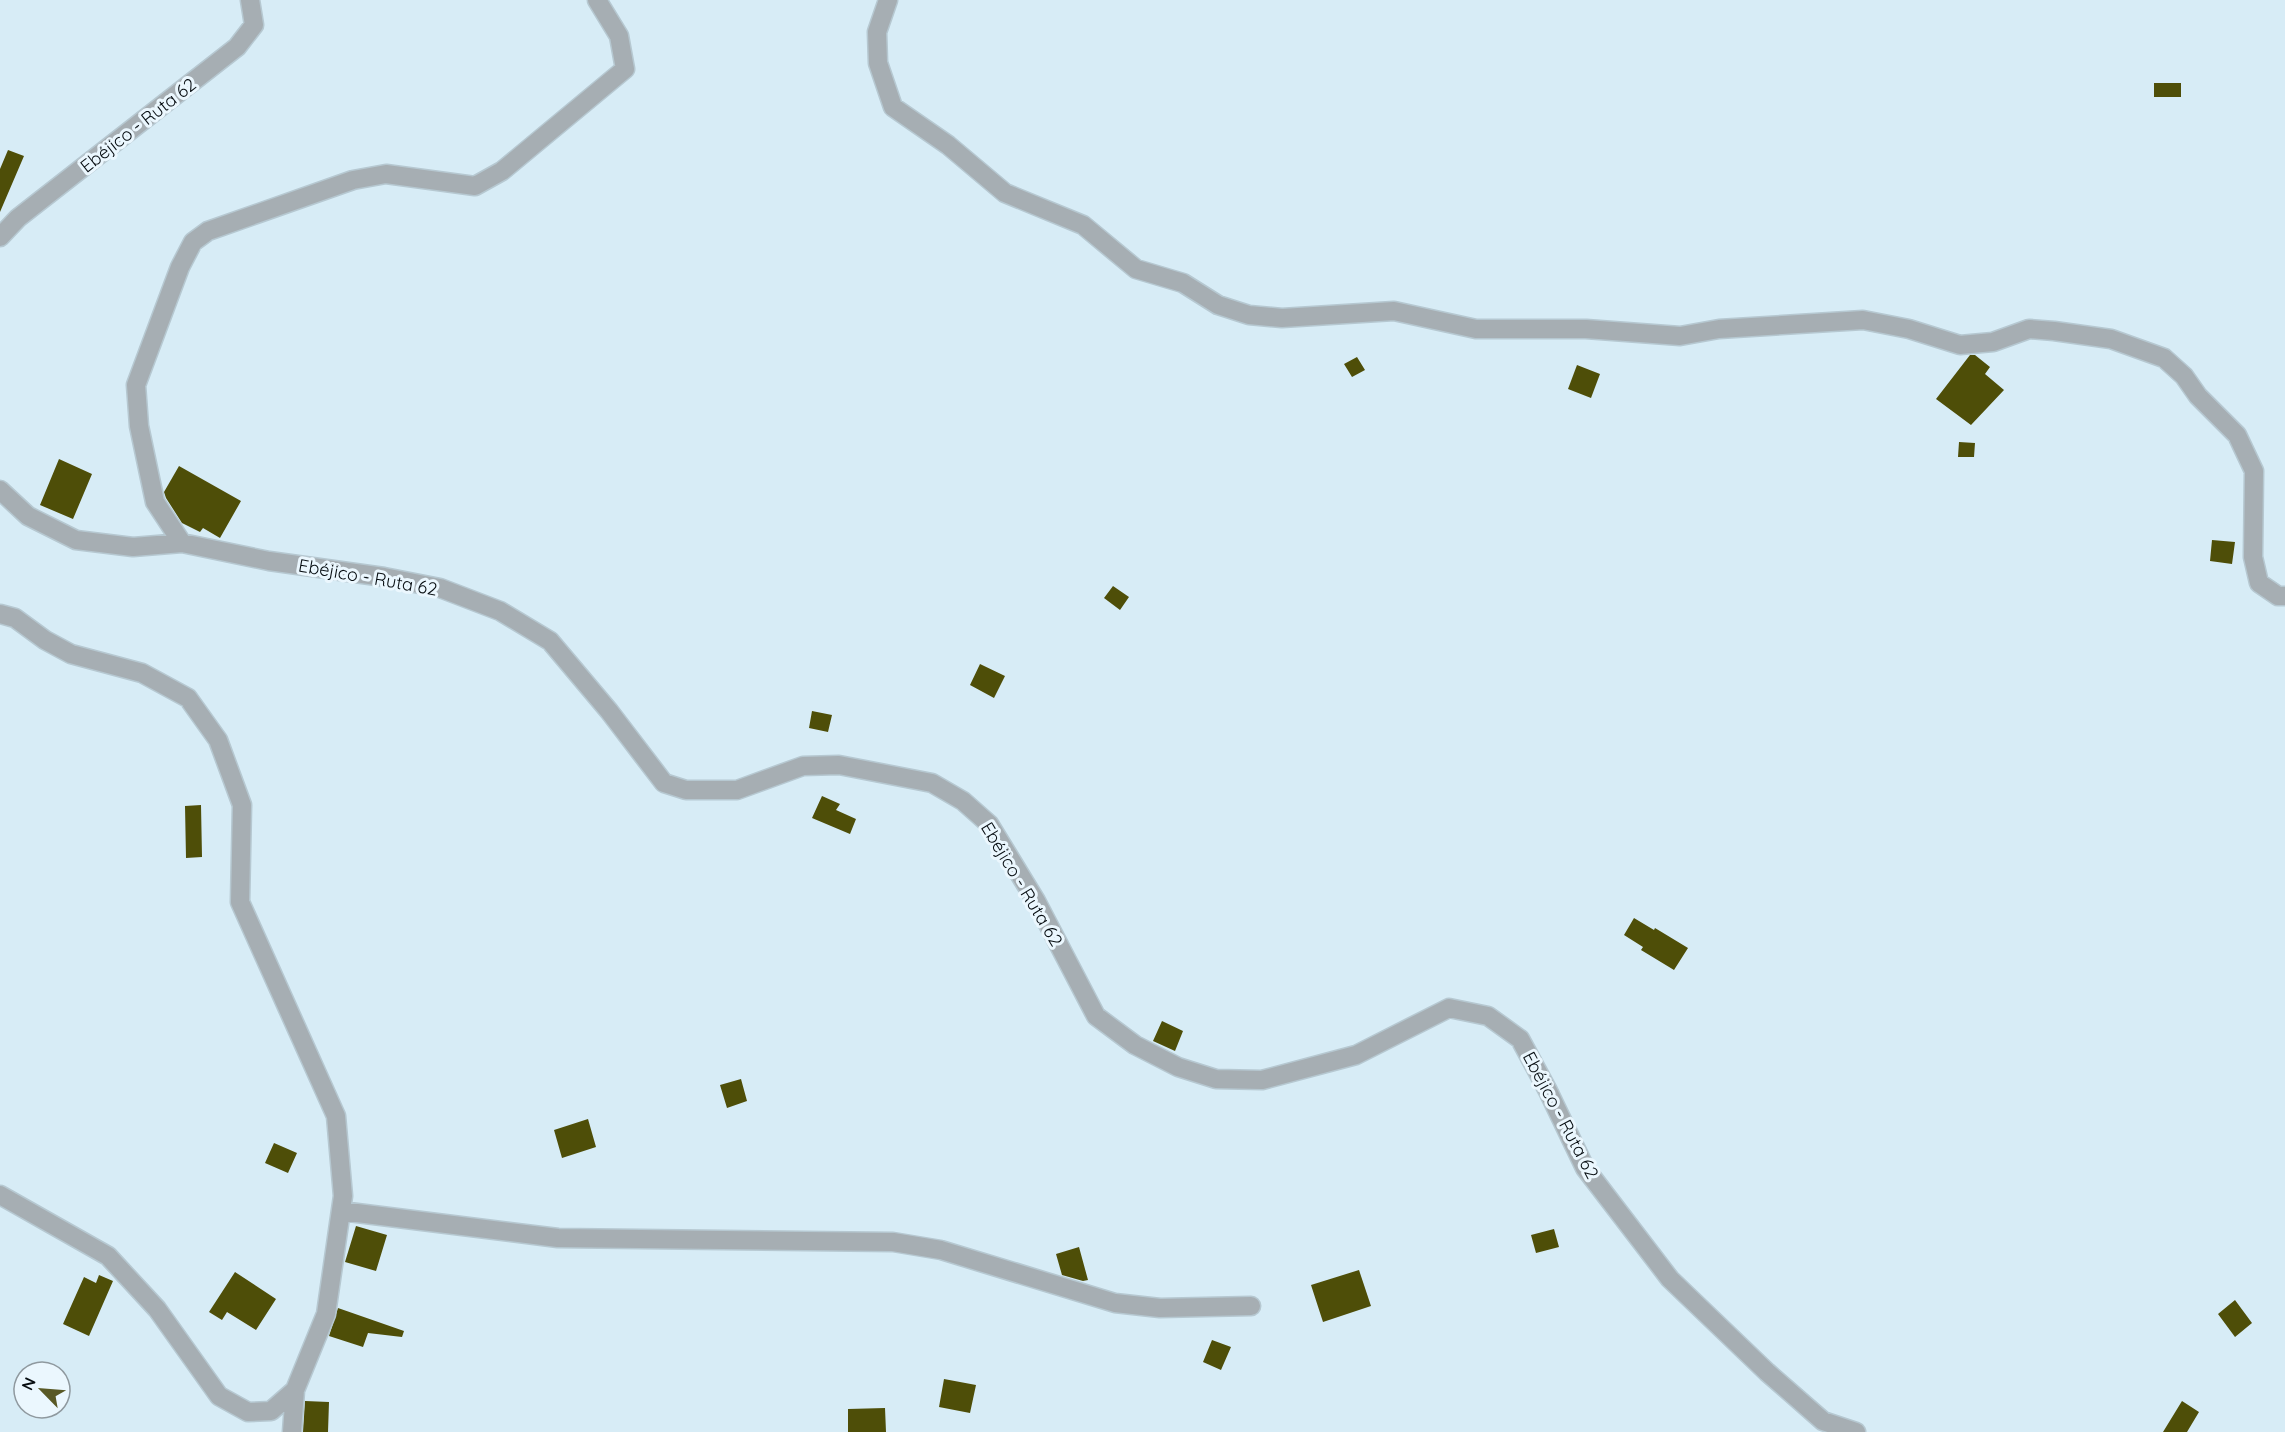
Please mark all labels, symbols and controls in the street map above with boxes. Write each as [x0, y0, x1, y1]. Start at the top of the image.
street label: Ebéjico - Ruta 62 [75, 73, 201, 177]
street label: Ebéjico - Ruta 62 [297, 553, 439, 601]
street label: Ebéjico - Ruta 62 [976, 818, 1068, 950]
street label: Ebéjico - Ruta 62 [1518, 1047, 1604, 1183]
north arrow [12, 1360, 72, 1420]
text: N [17, 1374, 40, 1393]

